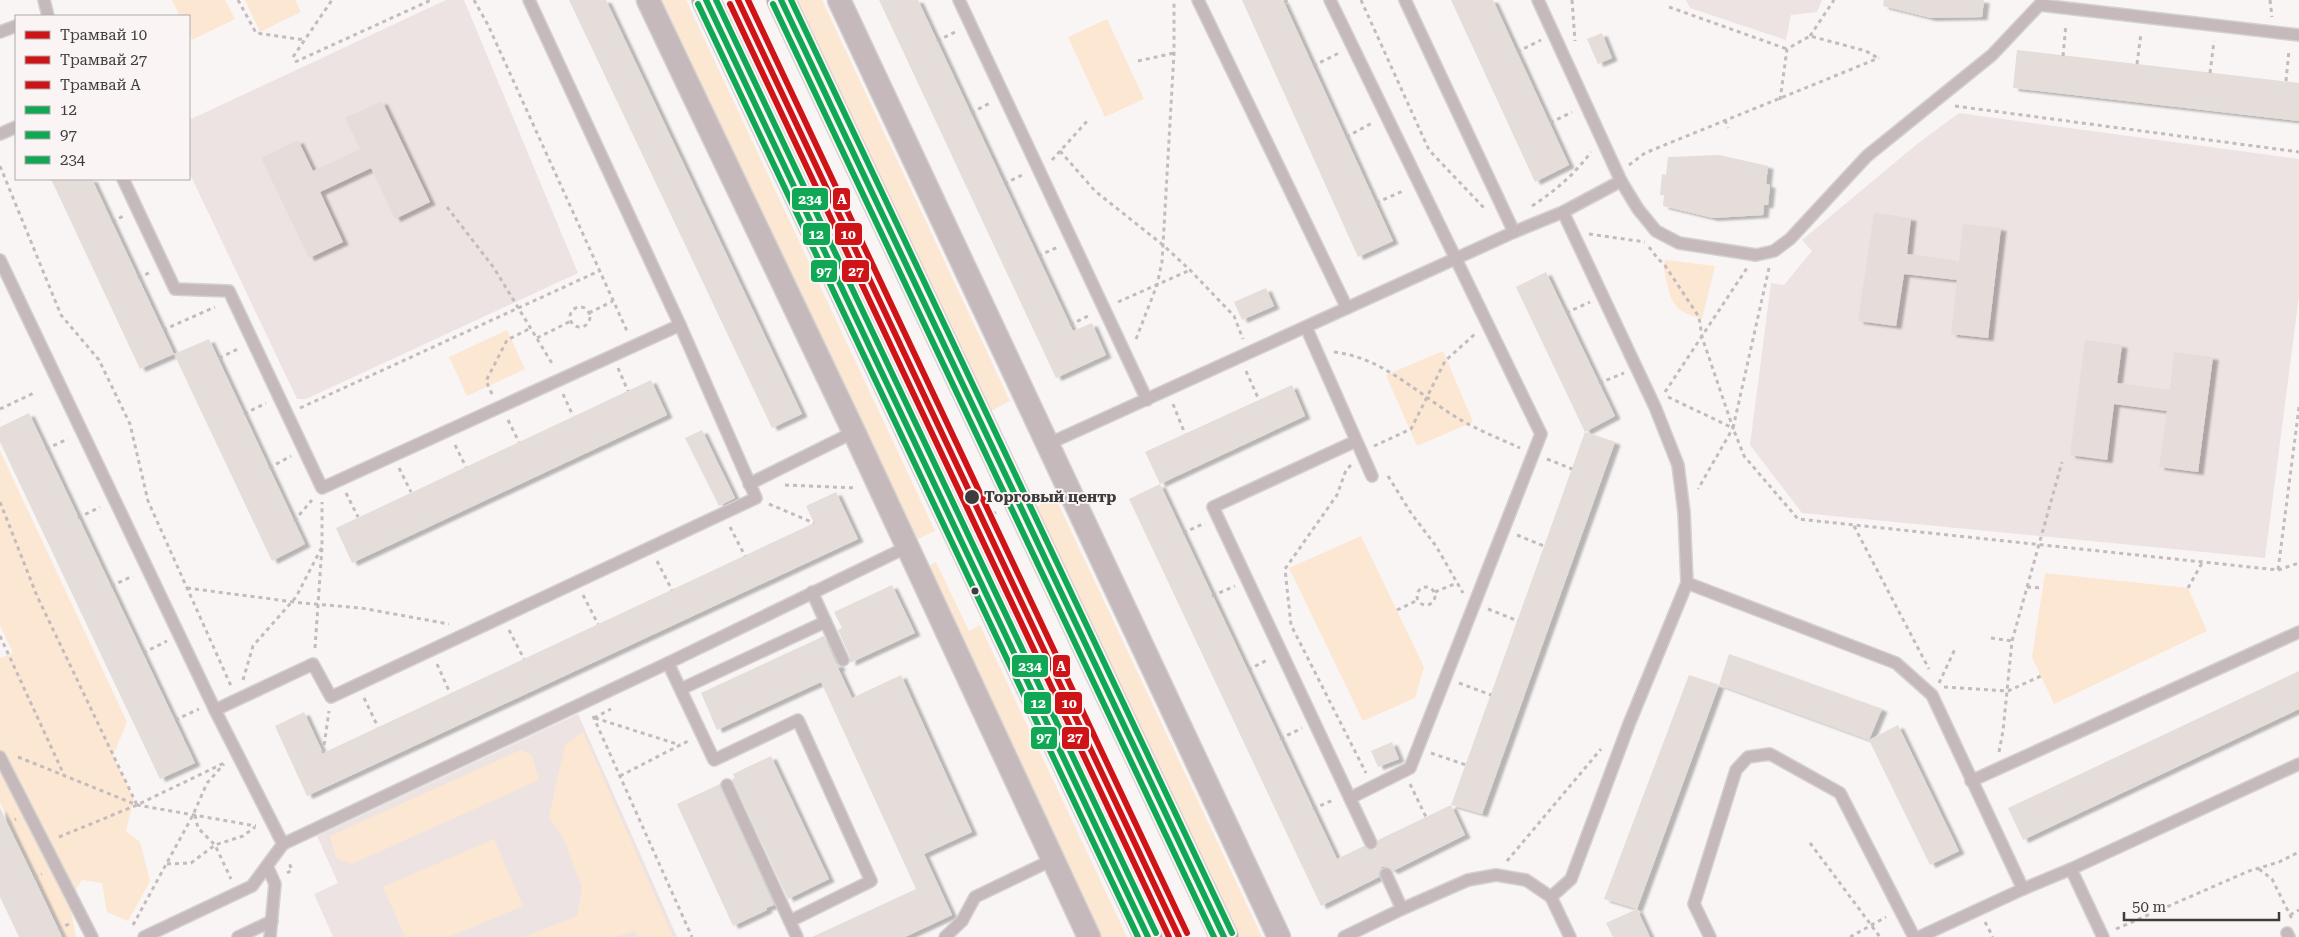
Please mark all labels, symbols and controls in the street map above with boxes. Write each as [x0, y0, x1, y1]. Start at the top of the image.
legend [15, 15, 190, 180]
text: Трамвай 10 [60, 26, 147, 44]
text: Трамвай 27 [60, 51, 147, 69]
text: Трамвай А [60, 76, 141, 94]
text: 12 [60, 101, 77, 119]
text: 97 [60, 126, 77, 144]
text: 234 [60, 151, 86, 169]
line badge: 234 [791, 187, 829, 211]
line badge: А [832, 187, 851, 211]
text: 234 [798, 191, 822, 207]
text: А [837, 191, 847, 207]
line badge: 12 [802, 222, 831, 246]
line badge: 10 [834, 222, 863, 246]
text: 12 [808, 226, 824, 242]
text: 10 [840, 226, 856, 242]
line badge: 97 [810, 259, 838, 283]
line badge: 27 [841, 259, 870, 283]
text: 97 [816, 263, 832, 279]
text: 27 [848, 263, 864, 279]
marker: Торговый центр [963, 488, 981, 506]
place label: Торговый центр [984, 488, 1116, 506]
unlabelled marker [970, 586, 980, 596]
line badge: 234 [1011, 654, 1049, 678]
line badge: А [1052, 654, 1071, 678]
text: 234 [1018, 658, 1042, 674]
text: А [1056, 658, 1066, 674]
line badge: 12 [1023, 691, 1052, 715]
line badge: 10 [1054, 691, 1083, 715]
text: 12 [1030, 695, 1046, 711]
text: 10 [1061, 695, 1077, 711]
line badge: 97 [1030, 726, 1058, 750]
line badge: 27 [1061, 726, 1090, 750]
text: 97 [1036, 729, 1052, 745]
text: 27 [1067, 729, 1083, 745]
scale bar [2124, 890, 2279, 922]
text: 50 m [2132, 898, 2167, 916]

